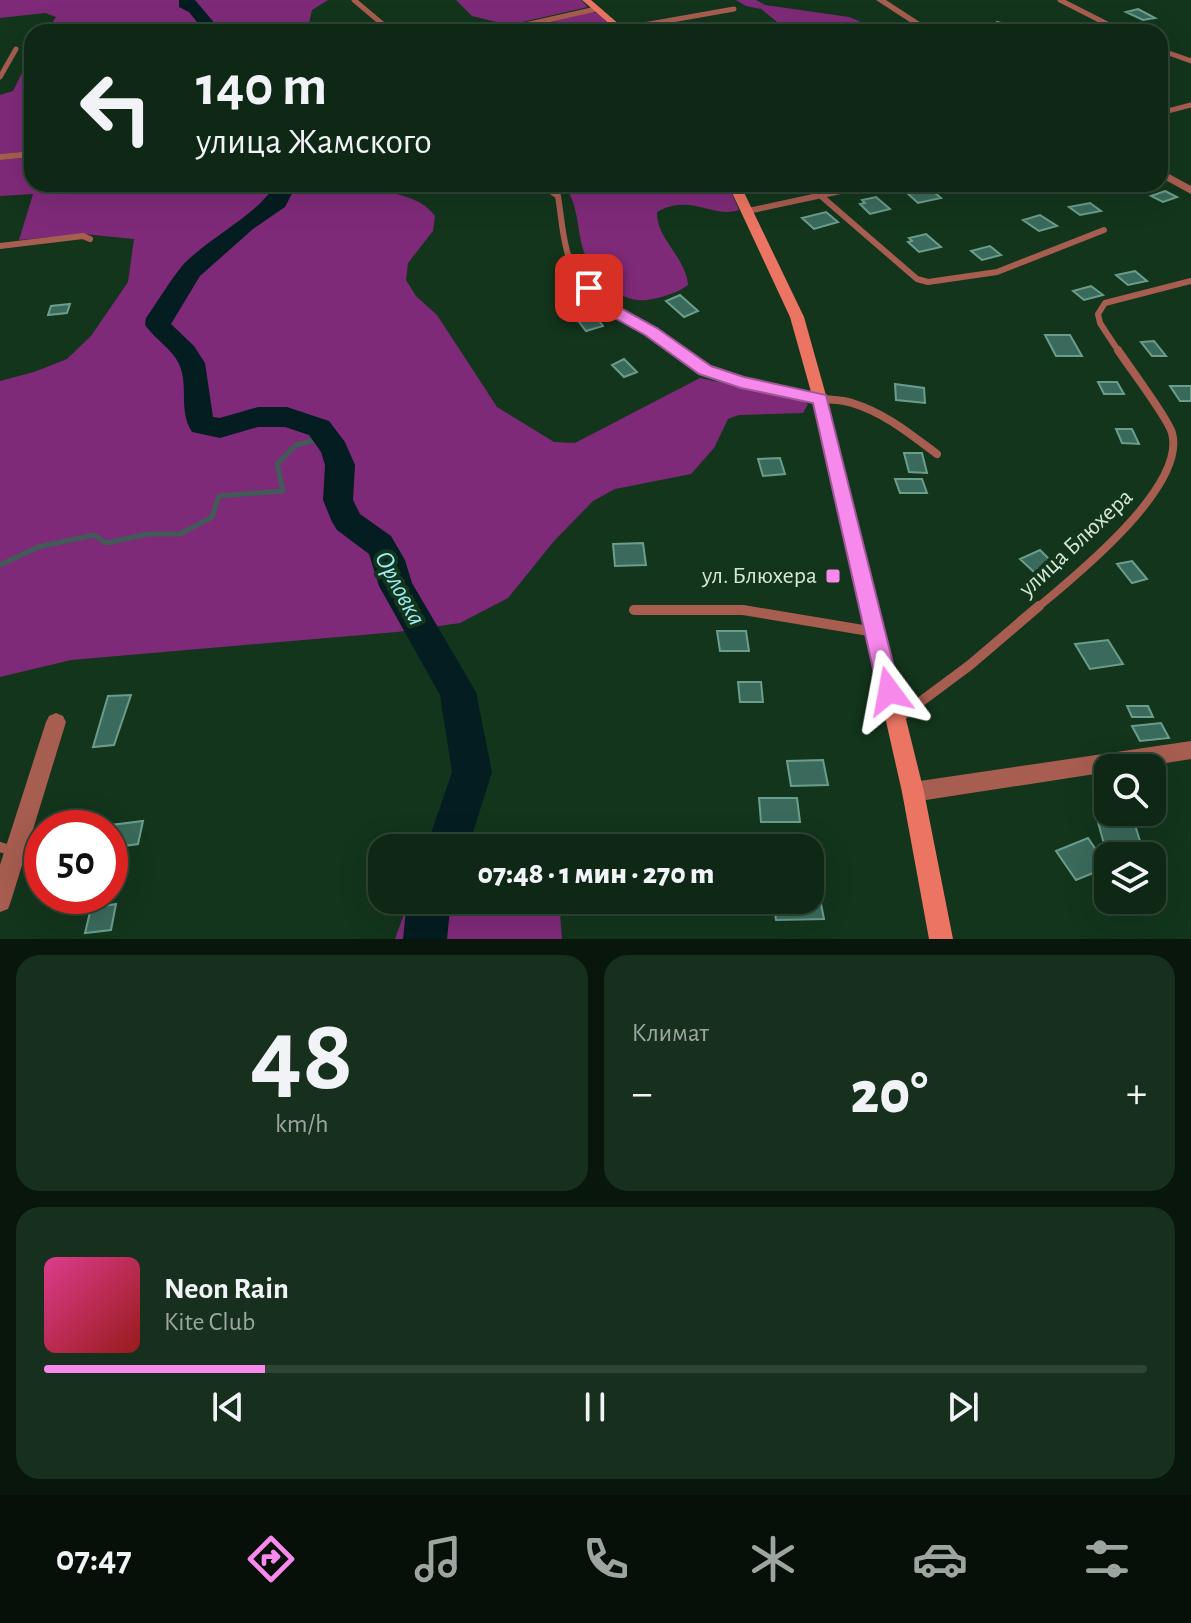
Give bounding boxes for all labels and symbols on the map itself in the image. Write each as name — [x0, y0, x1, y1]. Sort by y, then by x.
pin — [555, 254, 623, 322]
street label: улица Блюхера — [1014, 485, 1137, 602]
water label: Орловка — [370, 547, 430, 629]
place label: ул. Блюхера — [701, 564, 817, 588]
marker: ул. Блюхера — [824, 567, 842, 585]
position arrow — [847, 649, 931, 733]
speed limit sign: 50 — [24, 810, 128, 914]

